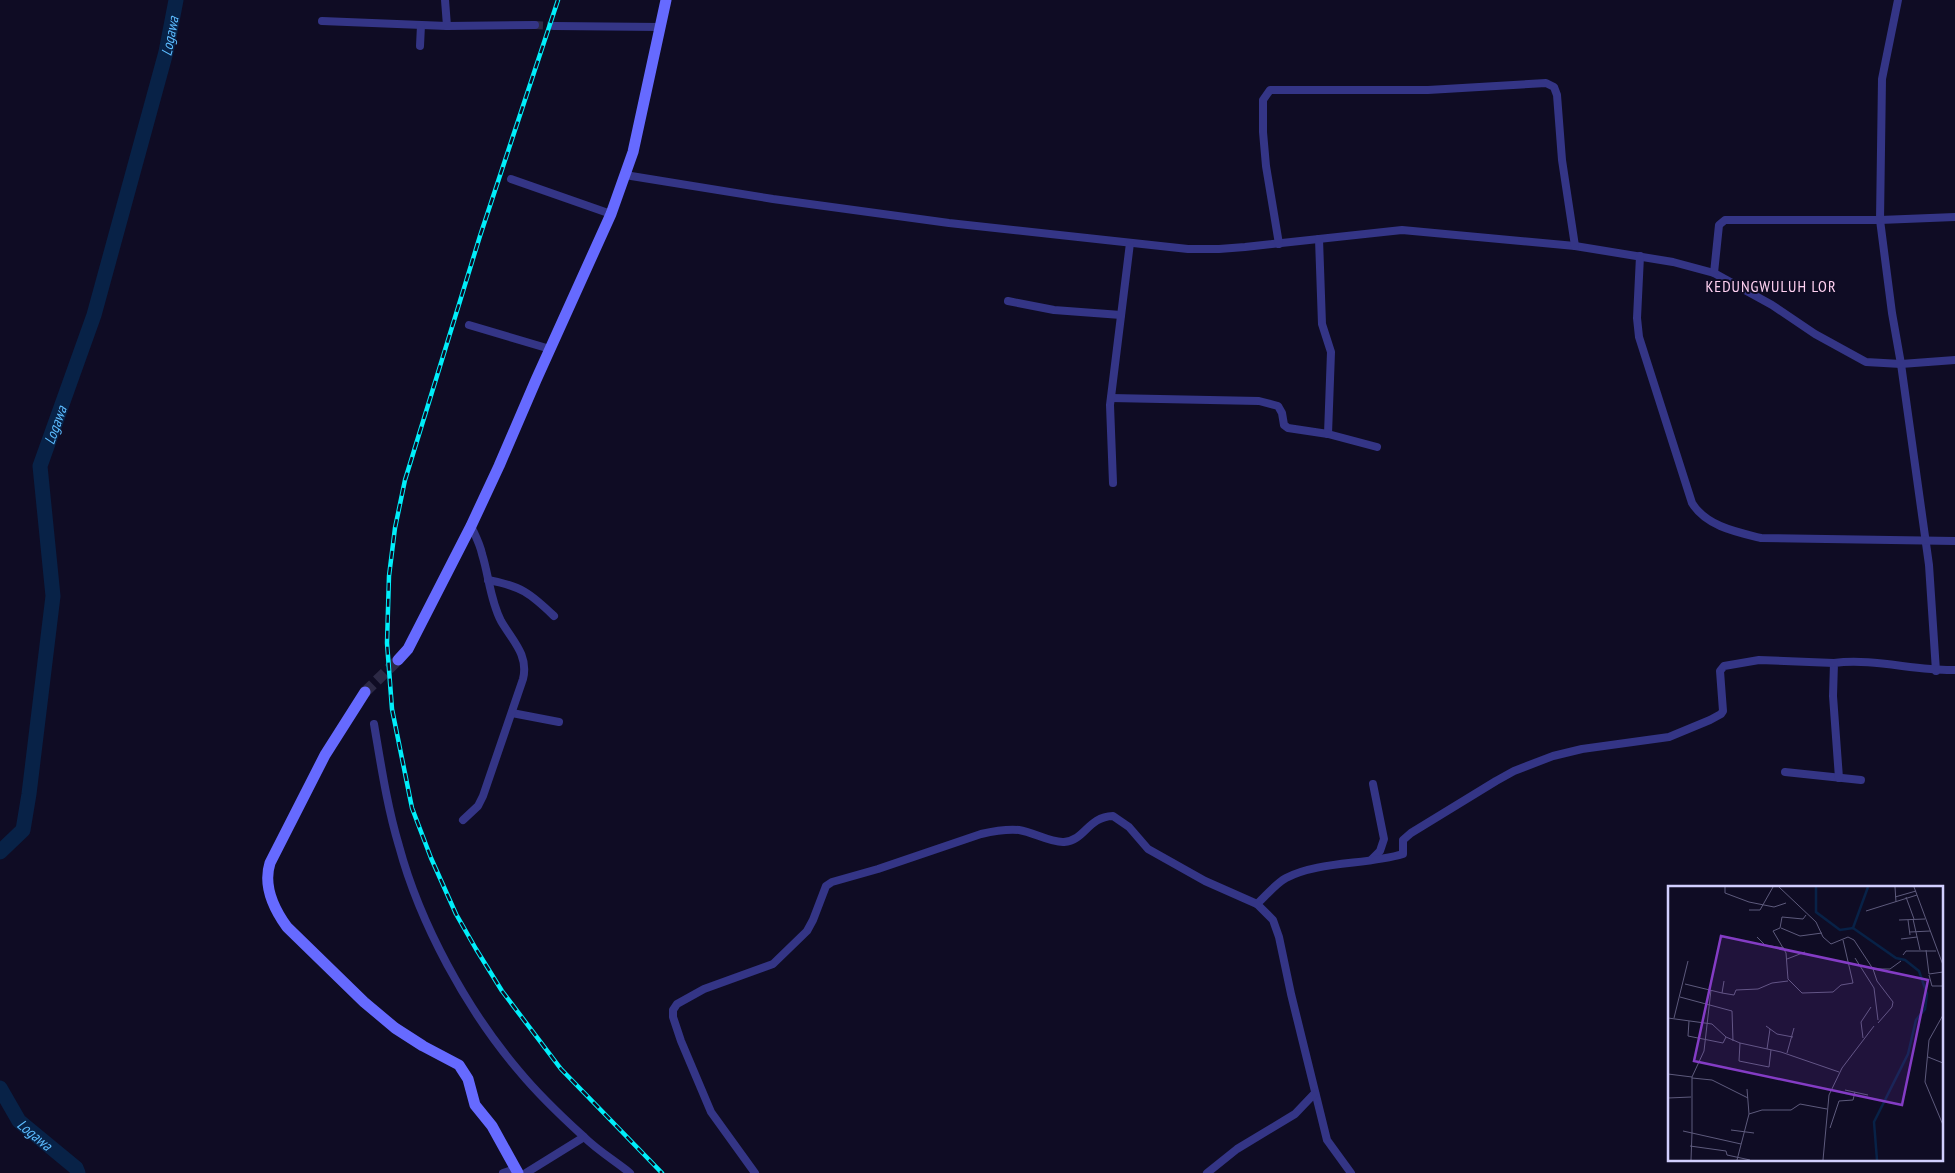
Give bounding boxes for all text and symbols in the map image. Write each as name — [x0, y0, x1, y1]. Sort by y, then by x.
water label: Logawa — [156, 14, 182, 58]
district label: KEDUNGWULUH LOR — [1705, 276, 1837, 296]
water label: Logawa — [39, 402, 71, 447]
inset map — [1668, 886, 1942, 1160]
water label: Logawa — [14, 1114, 57, 1155]

